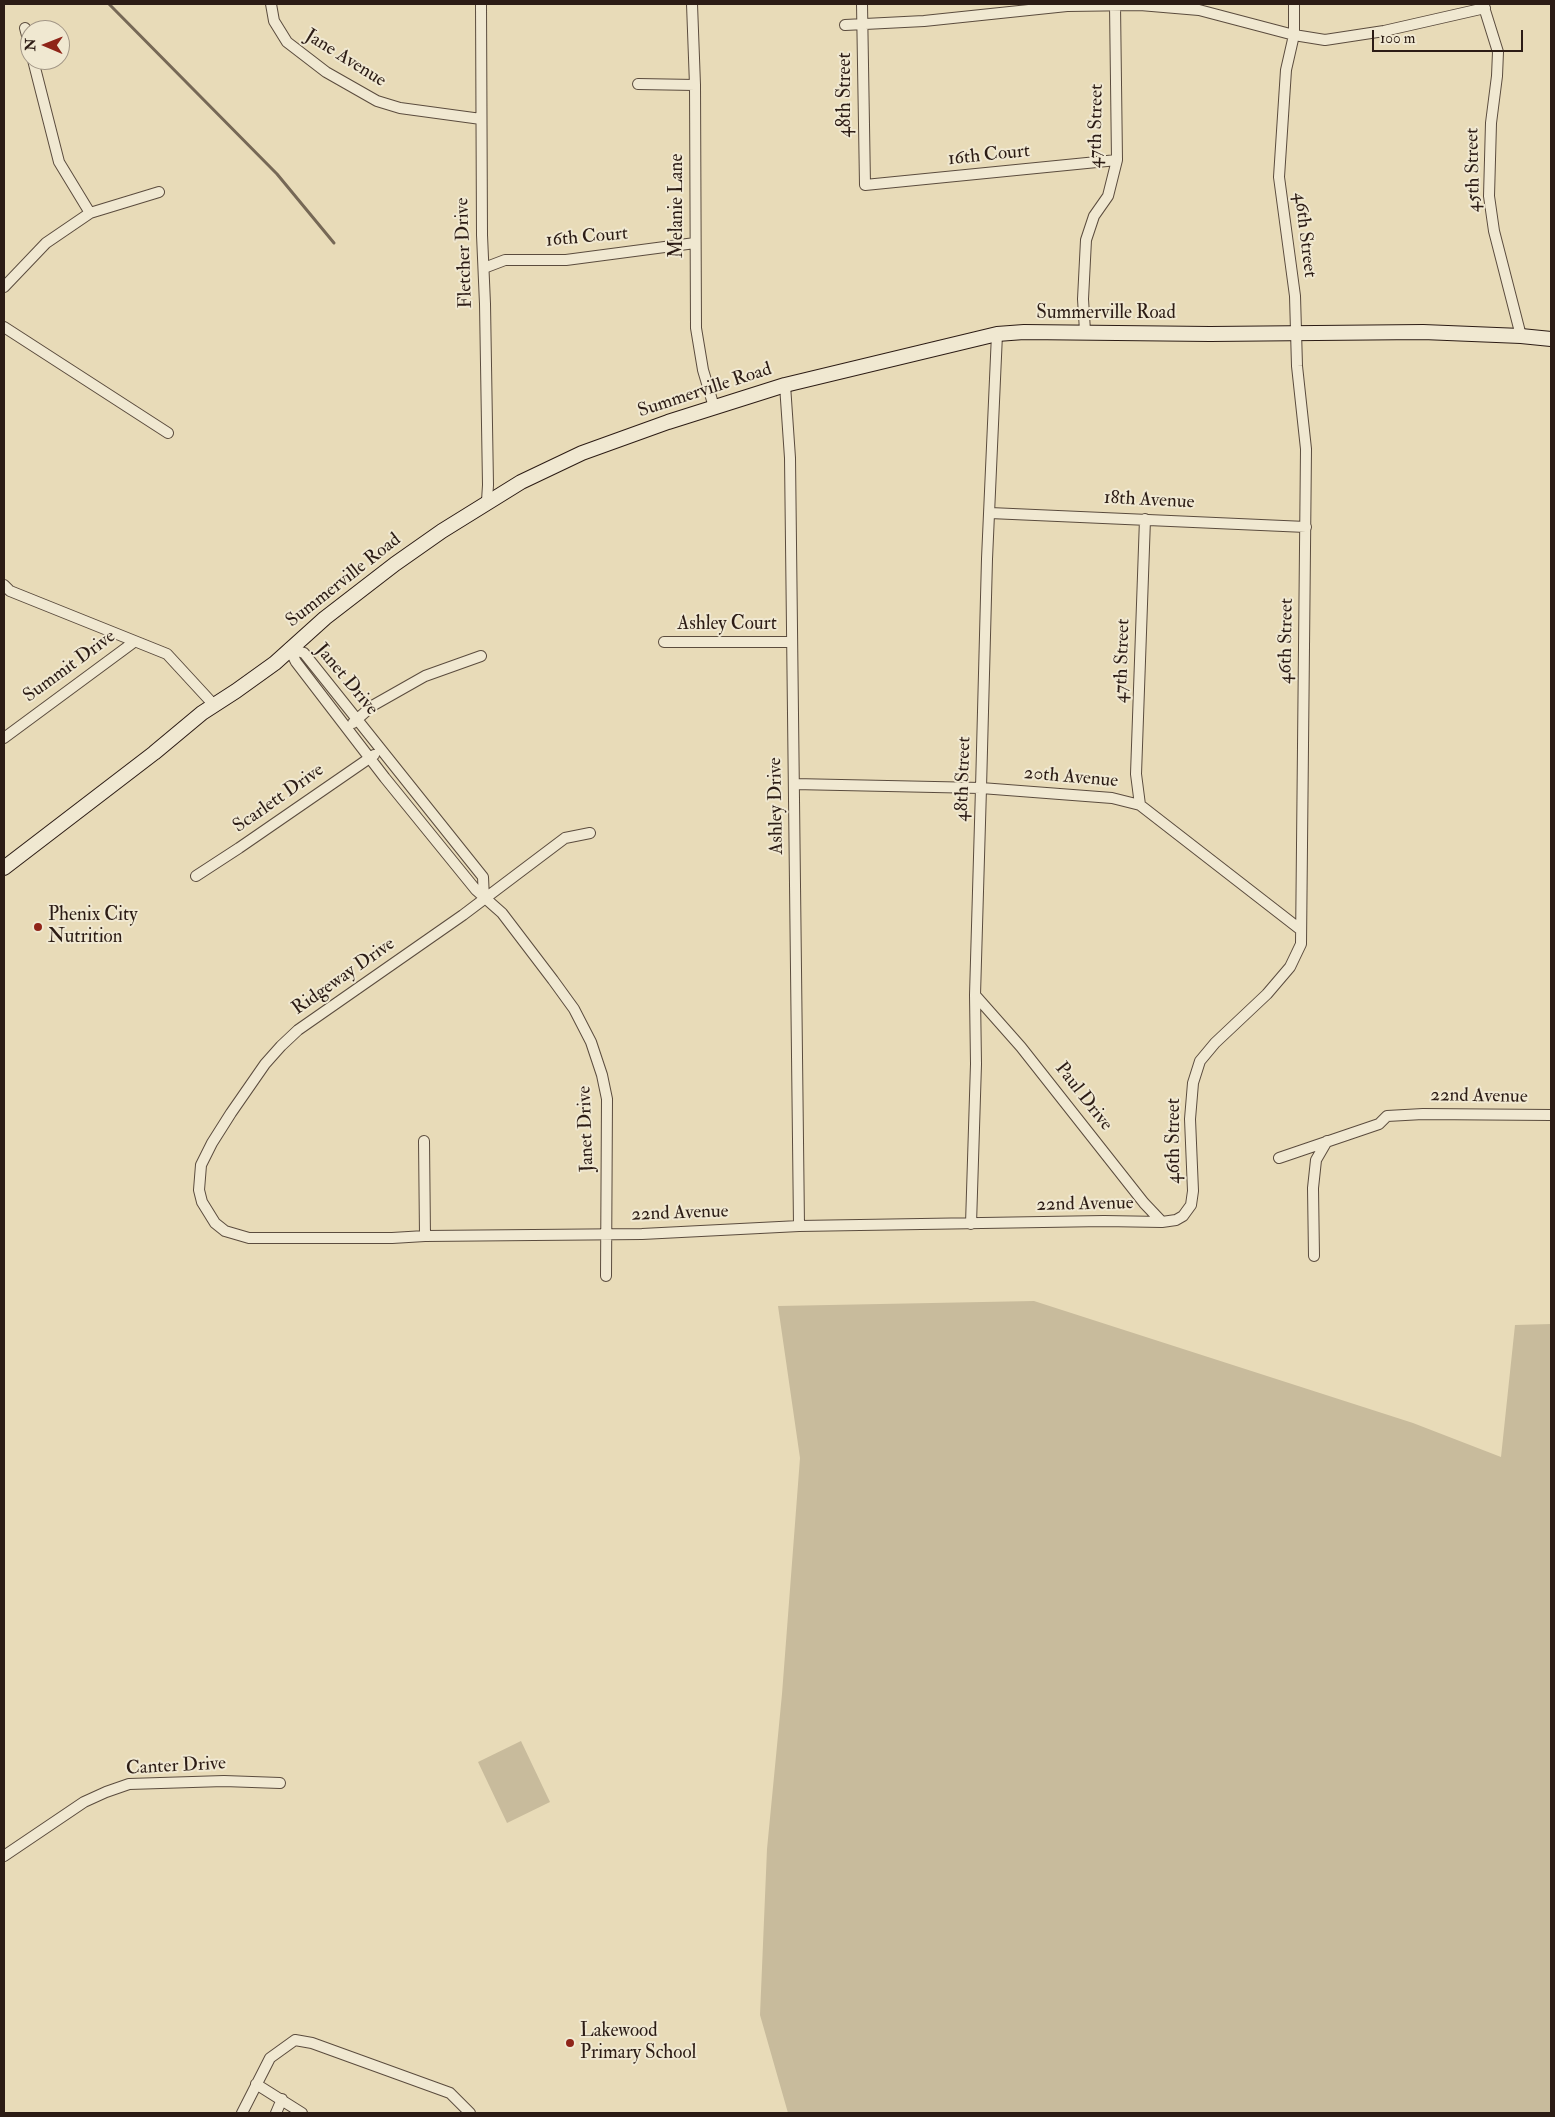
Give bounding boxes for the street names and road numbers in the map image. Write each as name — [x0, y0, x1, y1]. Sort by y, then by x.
street label: Jane Avenue — [300, 25, 390, 93]
street label: 48th Street — [835, 52, 857, 138]
street label: 47th Street — [1085, 84, 1109, 168]
street label: 45th Street — [1462, 128, 1486, 212]
street label: 16th Court — [947, 140, 1031, 172]
street label: Melanie Lane — [667, 154, 689, 258]
street label: 46th Street — [1287, 191, 1321, 279]
street label: Fletcher Drive — [452, 197, 478, 309]
street label: 16th Court — [545, 223, 629, 253]
street label: Summerville Road — [1036, 303, 1176, 325]
street label: Summerville Road — [635, 359, 775, 423]
street label: 18th Avenue — [1103, 487, 1195, 515]
street label: Summerville Road — [282, 529, 406, 633]
street label: 46th Street — [1275, 598, 1299, 684]
street label: Ashley Court — [677, 614, 777, 636]
street label: 47th Street — [1110, 618, 1136, 704]
street label: Summit Drive — [19, 626, 121, 708]
street label: Janet Drive — [309, 640, 383, 720]
street label: 48th Street — [951, 736, 977, 822]
street label: Ashley Drive — [765, 757, 789, 855]
street label: Scarlett Drive — [229, 759, 329, 839]
street label: 20th Avenue — [1023, 763, 1119, 793]
street label: Ridgeway Drive — [288, 933, 400, 1021]
street label: Paul Drive — [1049, 1058, 1117, 1136]
street label: Janet Drive — [574, 1085, 600, 1173]
street label: 22nd Avenue — [1430, 1085, 1528, 1109]
street label: 46th Street — [1164, 1098, 1186, 1184]
street label: 22nd Avenue — [1036, 1193, 1134, 1217]
street label: 22nd Avenue — [631, 1201, 729, 1227]
street label: Canter Drive — [125, 1753, 227, 1781]

